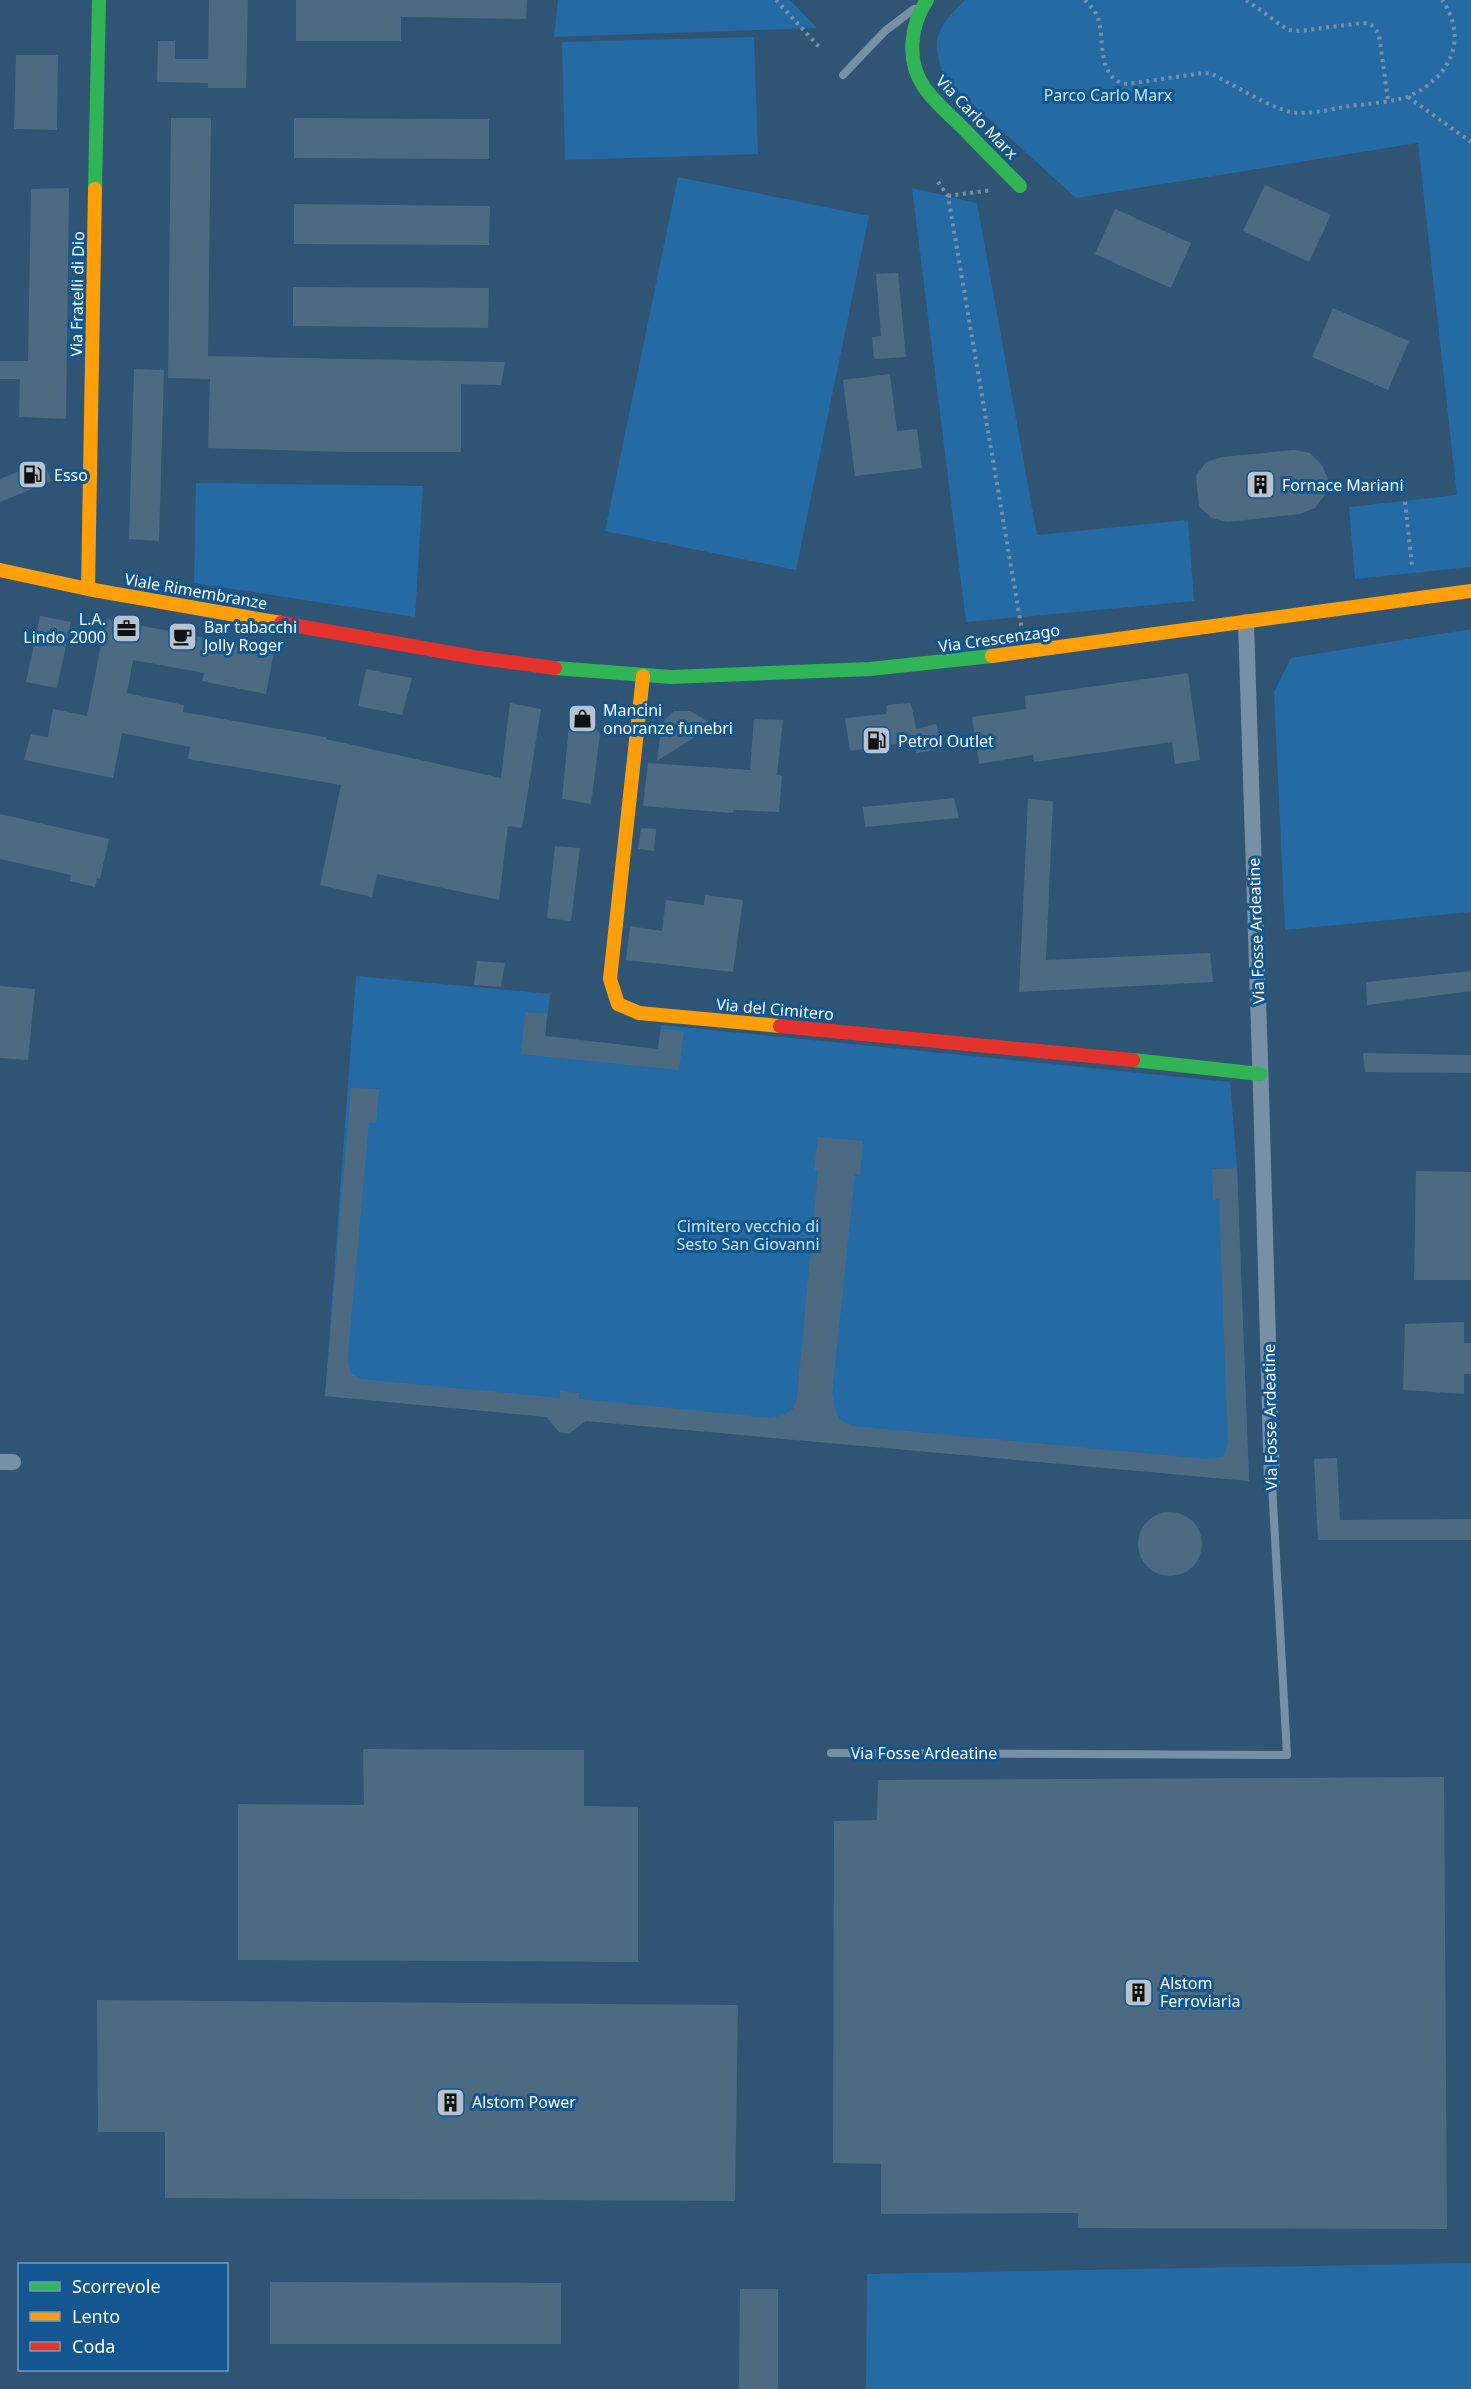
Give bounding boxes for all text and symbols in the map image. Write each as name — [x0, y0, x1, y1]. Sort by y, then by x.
street label: Via Carlo Marx — [931, 70, 1023, 164]
park label: Parco Carlo Marx — [1044, 84, 1173, 106]
street label: Via Fratelli di Dio — [65, 231, 89, 357]
fuel station icon: Esso — [17, 459, 49, 491]
place label: Esso — [54, 464, 88, 486]
building icon: Fornace Mariani — [1245, 469, 1277, 501]
place label: Fornace Mariani — [1282, 474, 1404, 496]
street label: Viale Rimembranze — [123, 568, 269, 614]
place label: L.A. Lindo 2000 — [23, 608, 106, 648]
office icon: L.A. Lindo 2000 — [111, 612, 143, 644]
place label: Bar tabacchi Jolly Roger — [202, 616, 297, 656]
street label: Via Crescenzago — [937, 619, 1061, 657]
cafe icon: Bar tabacchi Jolly Roger — [167, 620, 199, 652]
place label: Mancini onoranze funebri — [603, 699, 733, 739]
shop icon: Mancini onoranze funebri — [566, 703, 598, 735]
fuel station icon: Petrol Outlet — [861, 725, 893, 757]
place label: Petrol Outlet — [898, 730, 994, 752]
street label: Via Fosse Ardeatine — [1242, 857, 1270, 1005]
street label: Via del Cimitero — [715, 993, 835, 1025]
park label: Cimitero vecchio di Sesto San Giovanni — [676, 1215, 820, 1255]
street label: Via Fosse Ardeatine — [1258, 1344, 1282, 1490]
street label: Via Fosse Ardeatine — [851, 1742, 997, 1764]
place label: Alstom Ferroviaria — [1160, 1972, 1241, 2012]
building icon: Alstom Ferroviaria — [1123, 1976, 1155, 2008]
building icon: Alstom Power — [435, 2086, 467, 2118]
place label: Alstom Power — [472, 2091, 576, 2113]
legend — [18, 2263, 228, 2371]
text: Scorrevole — [72, 2274, 161, 2298]
text: Lento — [72, 2304, 120, 2328]
text: Coda — [72, 2334, 115, 2358]

